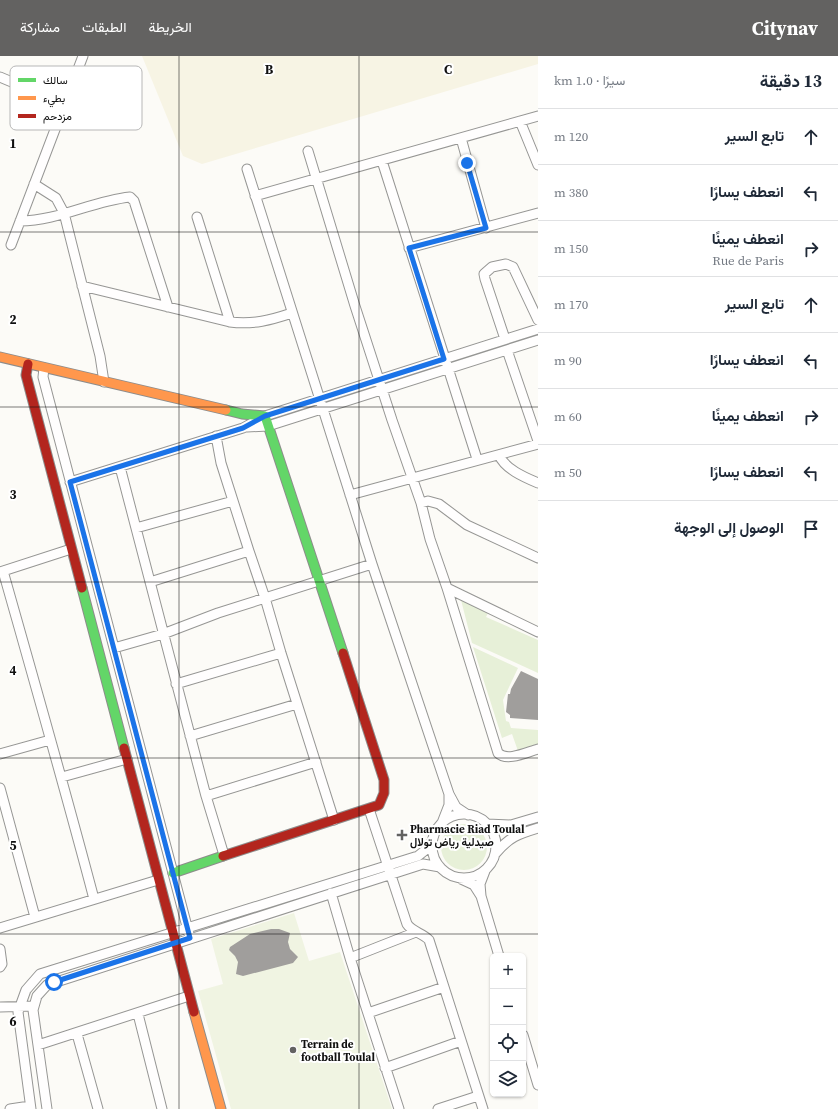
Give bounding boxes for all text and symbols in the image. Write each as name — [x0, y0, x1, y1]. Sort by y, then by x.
text: Citynav — [752, 15, 818, 41]
text: مشاركة — [20, 17, 60, 37]
text: الطبقات — [82, 17, 126, 37]
text: الخريطة — [148, 17, 192, 37]
text: B — [265, 61, 274, 78]
text: C — [444, 61, 452, 78]
legend — [10, 66, 142, 130]
text: 13 دقيقة — [760, 69, 822, 93]
text: سيرًا · 1.0 km — [554, 72, 625, 89]
text: سالك — [43, 73, 68, 88]
text: بطيء — [43, 91, 65, 108]
text: مزدحم — [43, 109, 72, 124]
text: تابع السير — [725, 125, 784, 146]
icon: ahead — [800, 126, 822, 148]
text: 120 m — [554, 128, 588, 145]
text: 1 — [9, 135, 17, 152]
route end — [458, 154, 476, 172]
text: انعطف يسارًا — [710, 181, 784, 202]
icon: left — [800, 182, 822, 204]
text: 380 m — [554, 184, 588, 201]
text: انعطف يمينًا — [712, 228, 784, 249]
icon: right — [800, 238, 822, 260]
text: 150 m — [554, 240, 588, 257]
text: Rue de Paris — [712, 252, 784, 269]
text: تابع السير — [725, 293, 784, 314]
icon: ahead — [800, 294, 822, 316]
text: 170 m — [554, 296, 588, 313]
text: 2 — [9, 311, 17, 328]
text: انعطف يسارًا — [710, 349, 784, 370]
icon: left — [800, 350, 822, 372]
text: 90 m — [554, 352, 582, 369]
text: انعطف يمينًا — [712, 405, 784, 426]
icon: right — [800, 406, 822, 428]
text: 60 m — [554, 408, 582, 425]
text: انعطف يسارًا — [710, 461, 784, 482]
icon: left — [800, 462, 822, 484]
text: 50 m — [554, 464, 582, 481]
text: 3 — [9, 486, 17, 503]
text: الوصول إلى الوجهة — [674, 517, 784, 538]
icon: arrive — [800, 518, 822, 540]
text: 4 — [9, 662, 17, 679]
place label: Pharmacie Riad Toulal صيدلية رياض تولال — [410, 822, 525, 850]
marker: Pharmacie Riad Toulal صيدلية رياض تولال — [397, 830, 407, 840]
text: 5 — [9, 837, 17, 854]
map controls — [490, 953, 526, 1097]
button: + — [490, 953, 526, 989]
route start — [45, 973, 63, 991]
button: − — [490, 989, 526, 1025]
text: 6 — [9, 1013, 17, 1030]
button: locate — [490, 1025, 526, 1061]
place label: Terrain de football Toulal — [301, 1037, 375, 1065]
marker: Terrain de football Toulal — [288, 1045, 298, 1055]
button: layers — [490, 1061, 526, 1097]

